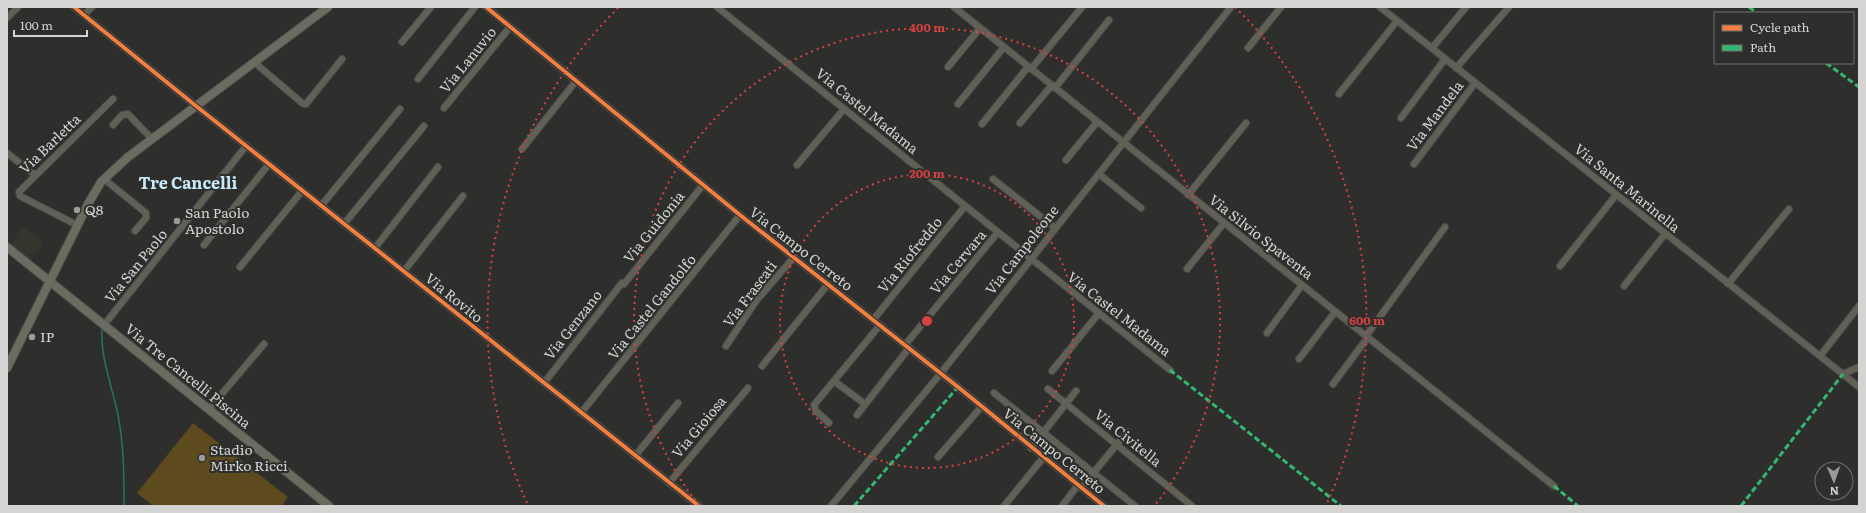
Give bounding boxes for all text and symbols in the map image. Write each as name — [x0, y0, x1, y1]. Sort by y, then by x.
scale bar — [14, 12, 87, 38]
legend — [1714, 12, 1854, 64]
text: 100 m — [20, 16, 53, 34]
text: 400 m — [909, 18, 945, 36]
text: Cycle path — [1750, 18, 1810, 36]
street label: Via Lanuvio — [434, 22, 500, 97]
text: Path — [1750, 38, 1776, 56]
street label: Via Castel Madama — [812, 63, 924, 158]
street label: Via Mandela — [1401, 76, 1468, 155]
street label: Via Barletta — [14, 109, 85, 178]
street label: Via Santa Marinella — [1570, 138, 1685, 237]
text: 200 m — [909, 164, 945, 182]
district label: Tre Cancelli — [139, 170, 238, 194]
street label: Via Guidonia — [618, 186, 689, 267]
street label: Via Silvio Spaventa — [1205, 189, 1318, 284]
place label: Q8 — [85, 199, 104, 219]
street label: Via Campoleone — [980, 200, 1063, 298]
place label: San Paolo Apostolo — [185, 202, 249, 238]
street label: Via Campo Cerreto — [746, 202, 857, 295]
marker: Q8 — [72, 205, 82, 215]
street label: Via Riofreddo — [872, 212, 946, 297]
marker: San Paolo Apostolo — [172, 216, 182, 226]
street label: Via San Paolo — [99, 224, 171, 306]
street label: Via Cervara — [924, 225, 990, 298]
street label: Via Castel Gandolfo — [602, 249, 700, 363]
street label: Via Frascati — [718, 256, 781, 331]
street label: Via Castel Madama — [1063, 266, 1176, 360]
street label: Via Rovito — [421, 268, 488, 327]
street label: Via Genzano — [539, 285, 606, 364]
text: 600 m — [1349, 311, 1385, 329]
centre of rings — [920, 314, 934, 328]
street label: Via Tre Cancelli Piscina — [121, 318, 256, 433]
place label: IP — [40, 326, 55, 346]
marker: IP — [27, 332, 37, 342]
street label: Via Gioiosa — [666, 391, 730, 462]
street label: Via Campo Cerreto — [999, 403, 1110, 498]
street label: Via Civitella — [1091, 404, 1167, 471]
place label: Stadio Mirko Ricci — [210, 439, 288, 475]
marker: Stadio Mirko Ricci — [197, 453, 207, 463]
north arrow — [1814, 461, 1854, 501]
text: N — [1829, 484, 1839, 500]

